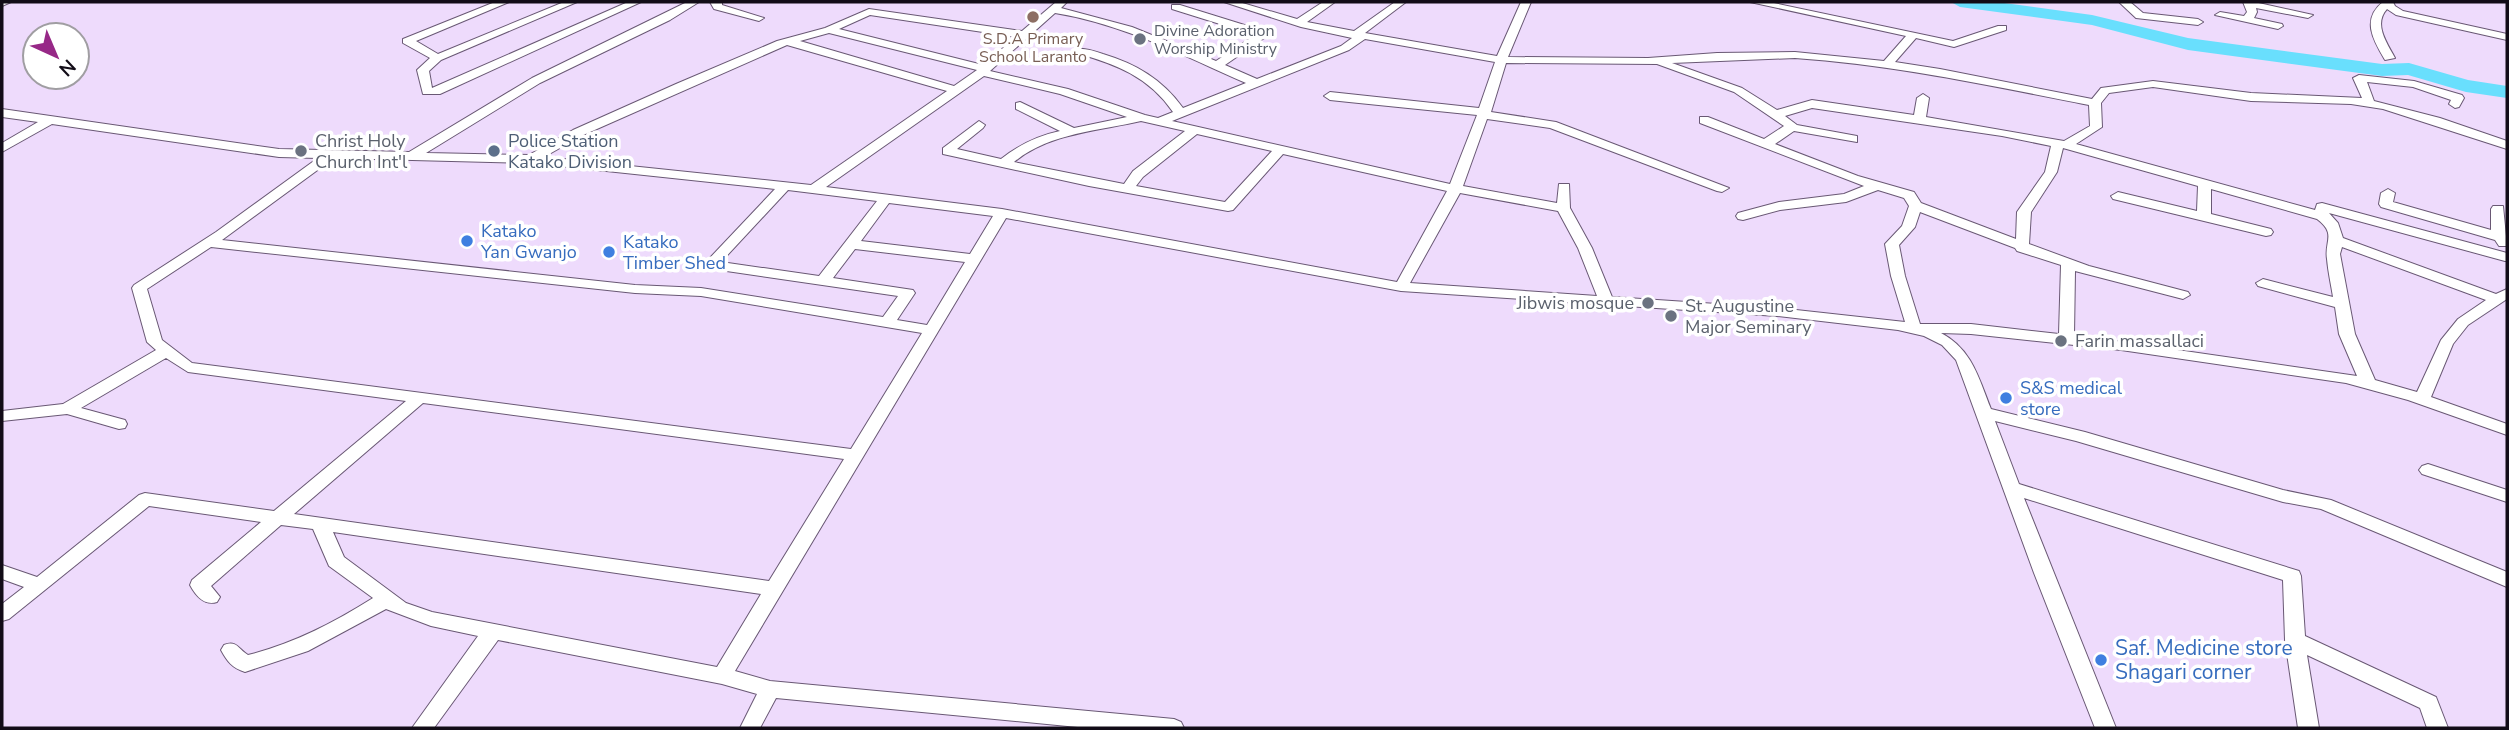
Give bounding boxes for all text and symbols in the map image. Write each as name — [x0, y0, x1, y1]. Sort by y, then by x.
marker: S.D.A Primary School Laranto — [1025, 9, 1041, 25]
place label: Divine Adoration Worship Ministry — [1154, 20, 1278, 60]
north arrow — [21, 21, 91, 91]
place label: S.D.A Primary School Laranto — [979, 28, 1087, 68]
marker: Divine Adoration Worship Ministry — [1132, 31, 1148, 47]
text: N — [53, 53, 81, 82]
place label: Christ Holy Church Int'l — [315, 129, 408, 174]
place label: Police Station Katako Division — [508, 129, 632, 174]
marker: Christ Holy Church Int'l — [293, 143, 309, 159]
marker: Police Station Katako Division — [486, 143, 502, 159]
place label: Katako Yan Gwanjo — [480, 219, 577, 264]
place label: Katako Timber Shed — [623, 230, 726, 275]
marker: Katako Yan Gwanjo — [459, 233, 475, 249]
marker: Katako Timber Shed — [601, 244, 617, 260]
place label: Jibwis mosque — [1516, 291, 1634, 315]
place label: St. Augustine Major Seminary — [1685, 294, 1812, 339]
marker: Jibwis mosque — [1640, 295, 1656, 311]
marker: St. Augustine Major Seminary — [1663, 308, 1679, 324]
place label: Farin massallaci — [2075, 329, 2204, 353]
marker: Farin massallaci — [2053, 333, 2069, 349]
place label: S&S medical store — [2020, 376, 2123, 421]
marker: S&S medical store — [1998, 390, 2014, 406]
place label: Saf. Medicine store Shagari corner — [2115, 634, 2293, 686]
marker: Saf. Medicine store Shagari corner — [2093, 652, 2109, 668]

